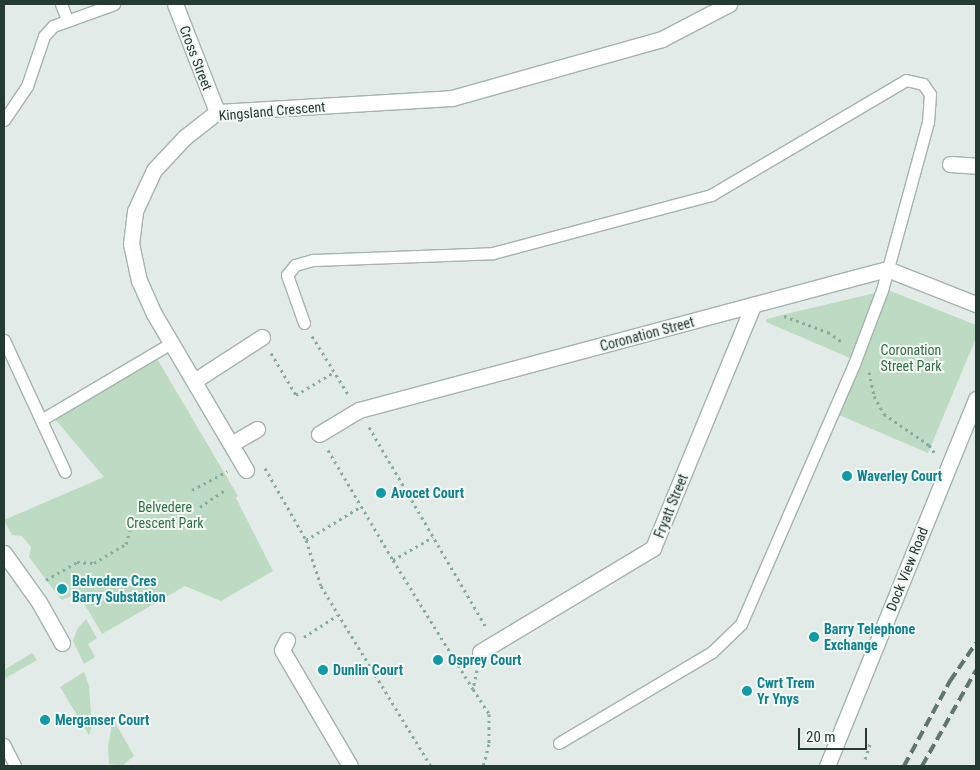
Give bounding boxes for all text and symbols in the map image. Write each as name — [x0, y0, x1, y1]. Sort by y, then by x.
street label: Cross Street — [176, 23, 216, 93]
street label: Kingsland Crescent — [218, 98, 326, 124]
street label: Coronation Street — [598, 313, 696, 355]
park label: Coronation Street Park — [881, 342, 941, 374]
place label: Waverley Court — [857, 468, 942, 484]
marker: Waverley Court — [841, 470, 853, 482]
street label: Fryatt Street — [651, 471, 691, 541]
place label: Avocet Court — [391, 485, 464, 501]
marker: Avocet Court — [375, 487, 387, 499]
park label: Belvedere Crescent Park — [126, 499, 204, 532]
street label: Dock View Road — [883, 525, 931, 613]
place label: Belvedere Cres Barry Substation — [72, 573, 166, 606]
marker: Belvedere Cres Barry Substation — [56, 583, 68, 595]
place label: Barry Telephone Exchange — [824, 621, 916, 654]
marker: Barry Telephone Exchange — [808, 631, 820, 643]
place label: Osprey Court — [448, 652, 521, 668]
marker: Osprey Court — [432, 654, 444, 666]
place label: Dunlin Court — [333, 662, 403, 678]
marker: Dunlin Court — [317, 664, 329, 676]
place label: Cwrt Trem Yr Ynys — [757, 675, 815, 708]
marker: Cwrt Trem Yr Ynys — [741, 685, 753, 697]
place label: Merganser Court — [55, 712, 149, 728]
marker: Merganser Court — [39, 714, 51, 726]
scale bar — [800, 718, 869, 750]
text: 20 m — [806, 728, 836, 746]

